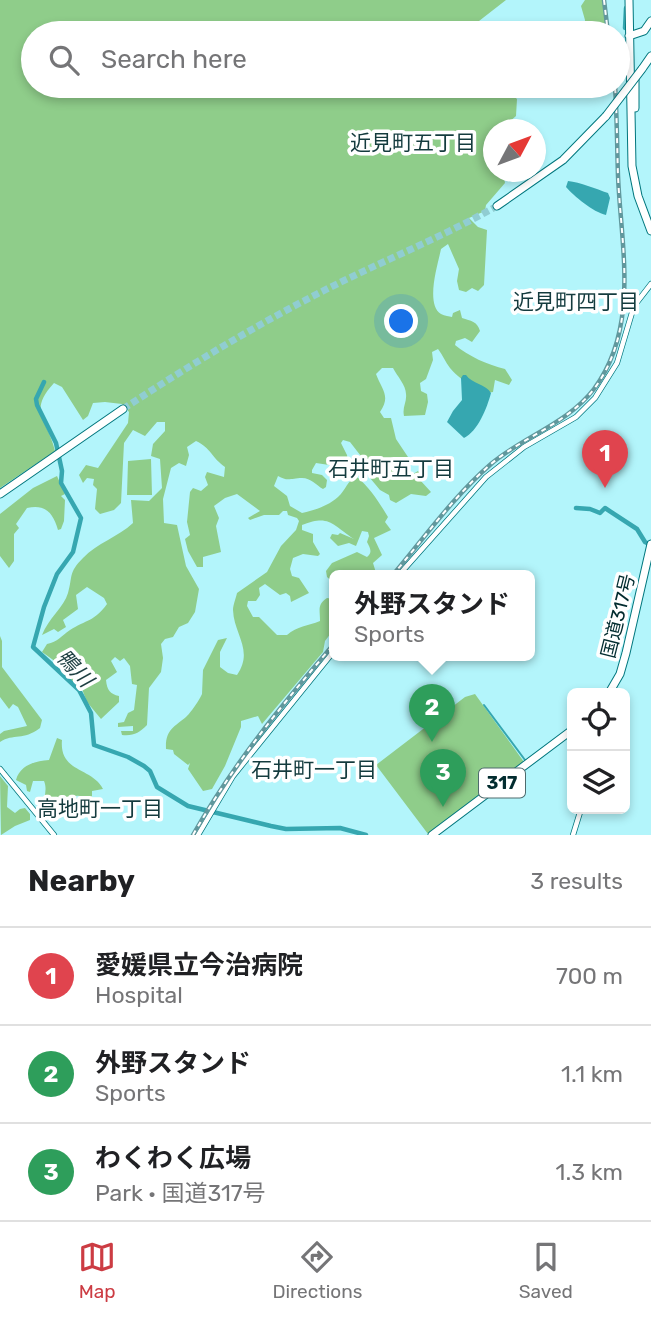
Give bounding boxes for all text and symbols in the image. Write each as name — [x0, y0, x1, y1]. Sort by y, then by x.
search box — [21, 21, 630, 98]
icon: search — [45, 41, 83, 79]
text: Search here — [101, 44, 247, 75]
north arrow — [483, 119, 546, 182]
district label: 近見町五丁目 — [350, 130, 476, 155]
district label: 近見町四丁目 — [513, 289, 639, 314]
your location — [384, 304, 418, 338]
pin: 1 — [582, 430, 628, 488]
district label: 石井町五丁目 — [328, 456, 454, 481]
popup — [329, 570, 535, 661]
street label: 国道317号 — [596, 572, 640, 660]
text: 外野スタンド — [354, 589, 510, 620]
text: Sports — [354, 620, 425, 648]
water label: 鴨川 — [52, 644, 100, 693]
pin: 2 — [409, 684, 455, 742]
map controls — [567, 688, 630, 814]
button: locate — [567, 688, 630, 751]
pin: 3 — [420, 749, 466, 807]
button: layers — [567, 751, 630, 814]
district label: 石井町一丁目 — [251, 757, 377, 782]
road number: 317 — [479, 768, 525, 798]
district label: 高地町一丁目 — [37, 796, 163, 821]
text: Nearby — [28, 863, 135, 899]
text: 3 results — [530, 867, 623, 895]
text: 愛媛県立今治病院 — [95, 950, 303, 981]
text: 1 — [45, 962, 57, 990]
text: 700 m — [556, 962, 623, 990]
text: Hospital — [95, 981, 183, 1009]
text: 外野スタンド — [95, 1048, 251, 1079]
text: 2 — [44, 1060, 58, 1088]
text: 1.1 km — [561, 1060, 623, 1088]
text: Sports — [95, 1079, 166, 1107]
text: わくわく広場 — [95, 1143, 251, 1174]
text: 3 — [43, 1158, 59, 1186]
text: 1.3 km — [556, 1158, 623, 1186]
text: Park · 国道317号 — [95, 1179, 266, 1207]
tab: Map — [78, 1238, 116, 1303]
tab: Directions — [272, 1238, 362, 1303]
tab: Saved — [519, 1238, 573, 1303]

